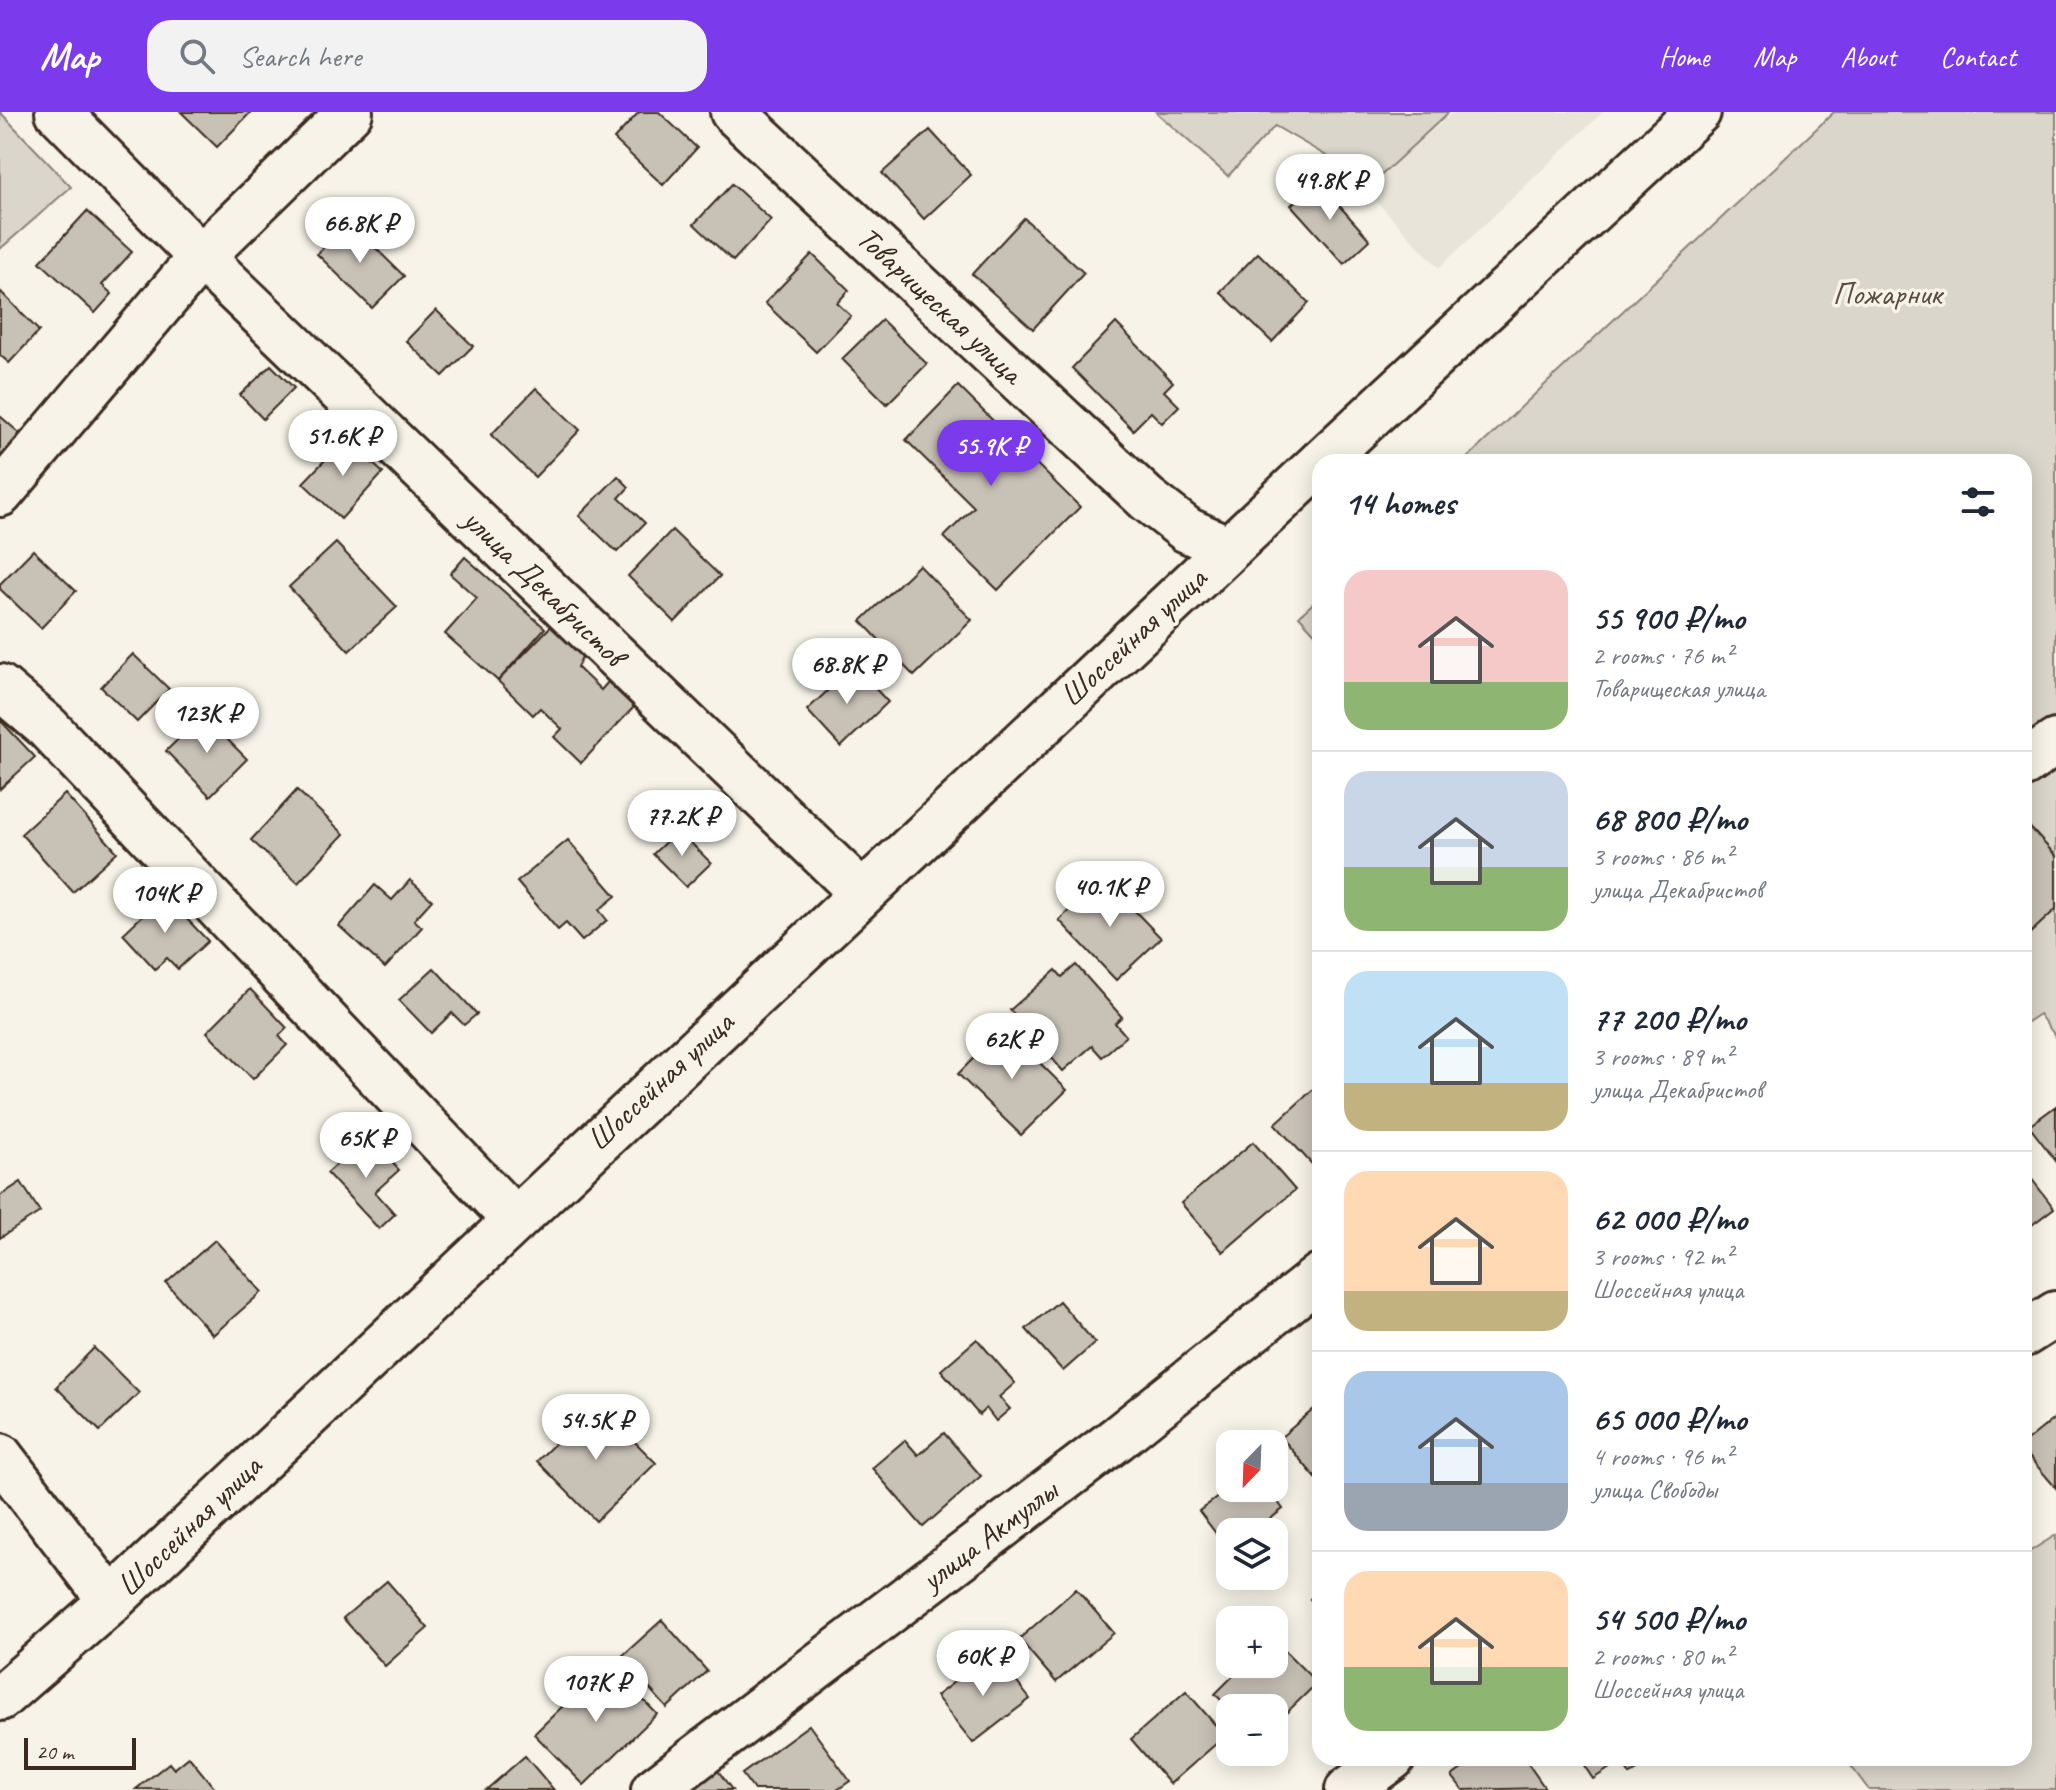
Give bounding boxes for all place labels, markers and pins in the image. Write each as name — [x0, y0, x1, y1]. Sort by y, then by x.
pin: 49.8K ₽ — [1256, 154, 1404, 222]
pin: 66.8K ₽ — [286, 197, 434, 265]
pin: 51.6K ₽ — [269, 410, 417, 478]
pin: 55.9K ₽ — [917, 420, 1065, 488]
pin: 68.8K ₽ — [773, 638, 921, 706]
pin: 123K ₽ — [142, 687, 272, 755]
pin: 77.2K ₽ — [608, 790, 756, 858]
pin: 40.1K ₽ — [1036, 861, 1184, 929]
pin: 104K ₽ — [100, 867, 230, 935]
pin: 62K ₽ — [956, 1013, 1068, 1081]
pin: 65K ₽ — [310, 1112, 422, 1180]
pin: 54.5K ₽ — [522, 1394, 670, 1462]
pin: 60K ₽ — [927, 1630, 1039, 1698]
pin: 107K ₽ — [531, 1656, 661, 1724]

